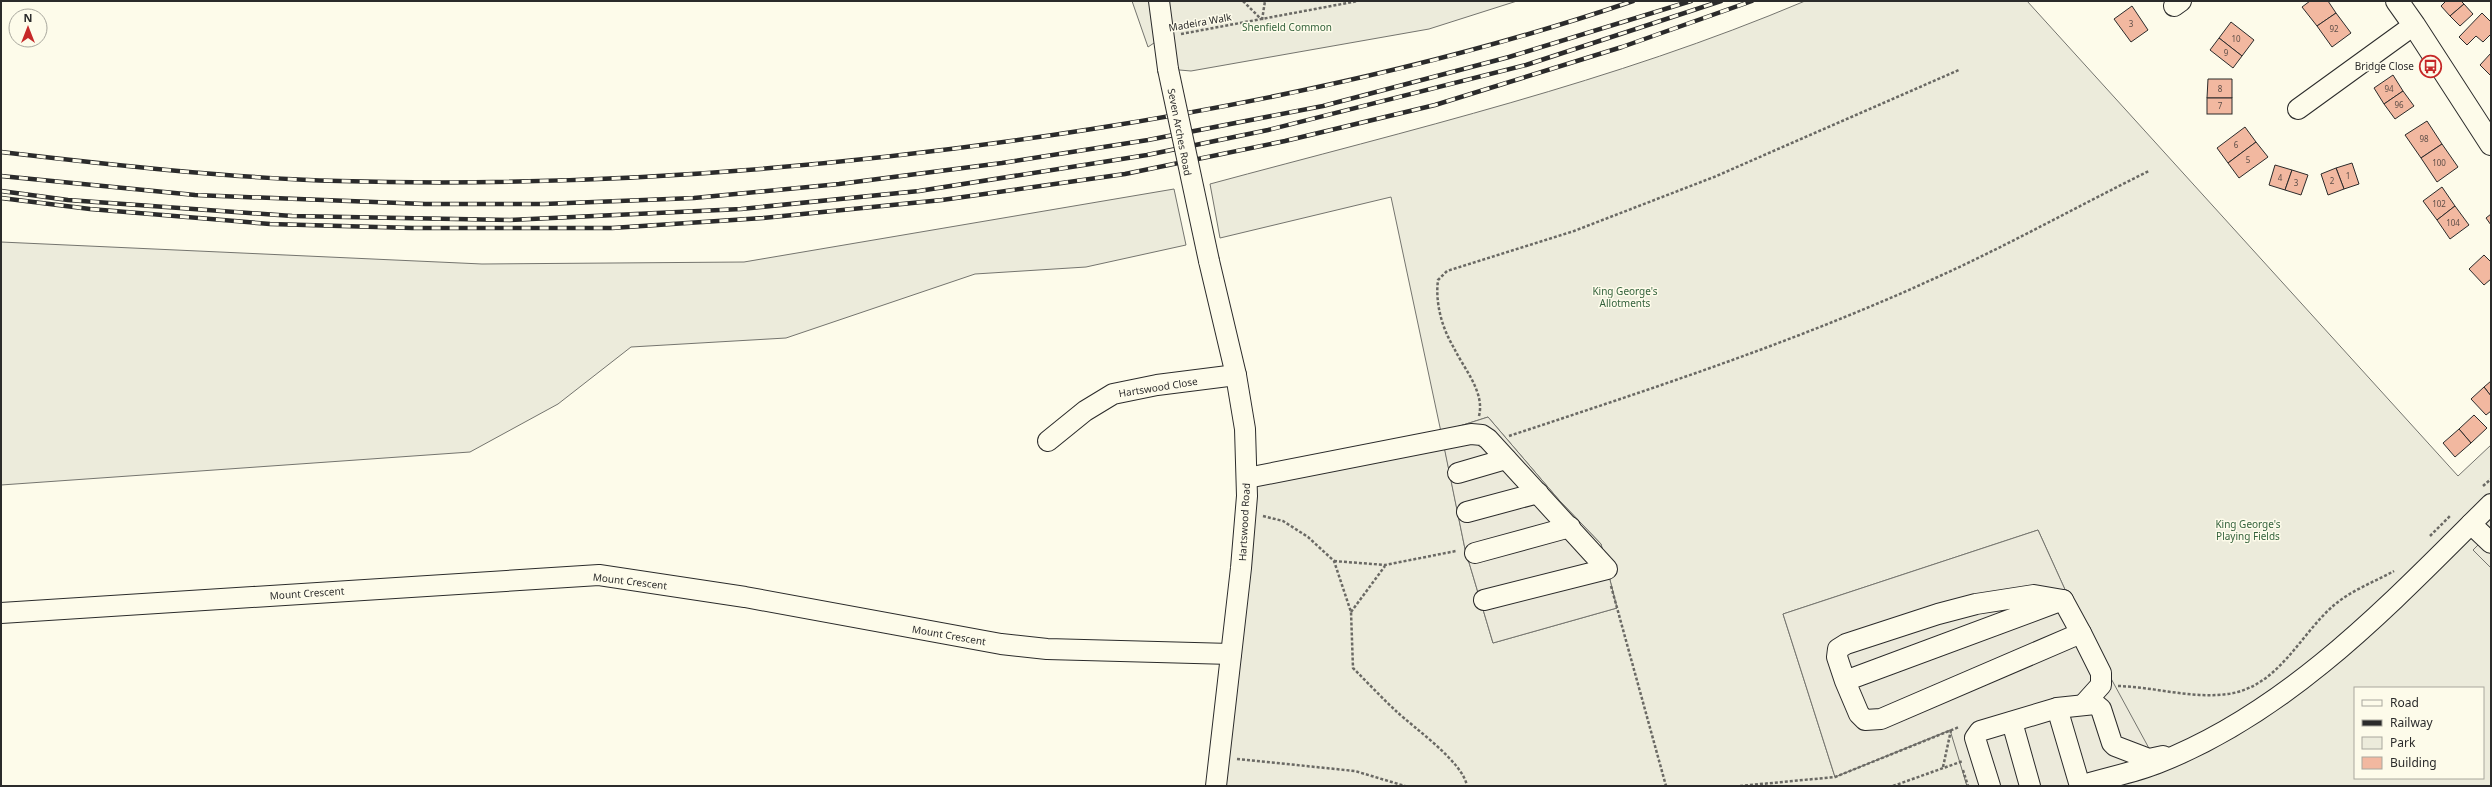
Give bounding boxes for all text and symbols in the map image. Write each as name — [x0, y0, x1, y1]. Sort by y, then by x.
north arrow — [8, 8, 48, 48]
street label: Madeira Walk — [1167, 9, 1233, 34]
text: N — [24, 10, 32, 25]
house number: 3 — [2129, 18, 2134, 29]
park label: Shenfield Common — [1242, 20, 1332, 34]
house number: 92 — [2329, 23, 2339, 34]
house number: 10 — [2231, 33, 2241, 44]
house number: 9 — [2224, 47, 2229, 58]
bus stop icon: Bridge Close — [2417, 53, 2443, 79]
place label: Bridge Close — [2355, 59, 2414, 73]
house number: 8 — [2218, 83, 2223, 94]
house number: 94 — [2384, 83, 2394, 94]
street label: Seven Arches Road — [1165, 87, 1195, 177]
house number: 96 — [2394, 99, 2404, 110]
house number: 7 — [2218, 100, 2223, 111]
house number: 98 — [2419, 133, 2429, 144]
house number: 6 — [2234, 139, 2239, 150]
house number: 5 — [2246, 154, 2251, 165]
house number: 100 — [2432, 157, 2446, 168]
house number: 1 — [2346, 170, 2350, 181]
house number: 4 — [2278, 172, 2283, 183]
house number: 2 — [2330, 175, 2335, 186]
house number: 3 — [2294, 177, 2299, 188]
house number: 102 — [2432, 198, 2446, 209]
house number: 104 — [2446, 217, 2460, 228]
park label: King George's Allotments — [1592, 284, 1658, 310]
street label: Hartswood Close — [1118, 374, 1199, 400]
street label: Hartswood Road — [1235, 483, 1253, 561]
park label: King George's Playing Fields — [2215, 517, 2281, 543]
street label: Mount Crescent — [592, 570, 668, 593]
street label: Mount Crescent — [269, 583, 345, 603]
street label: Mount Crescent — [911, 622, 987, 648]
legend — [2354, 687, 2484, 779]
text: Road — [2390, 694, 2419, 711]
text: Railway — [2390, 714, 2434, 731]
text: Park — [2390, 734, 2416, 751]
text: Building — [2390, 754, 2437, 771]

